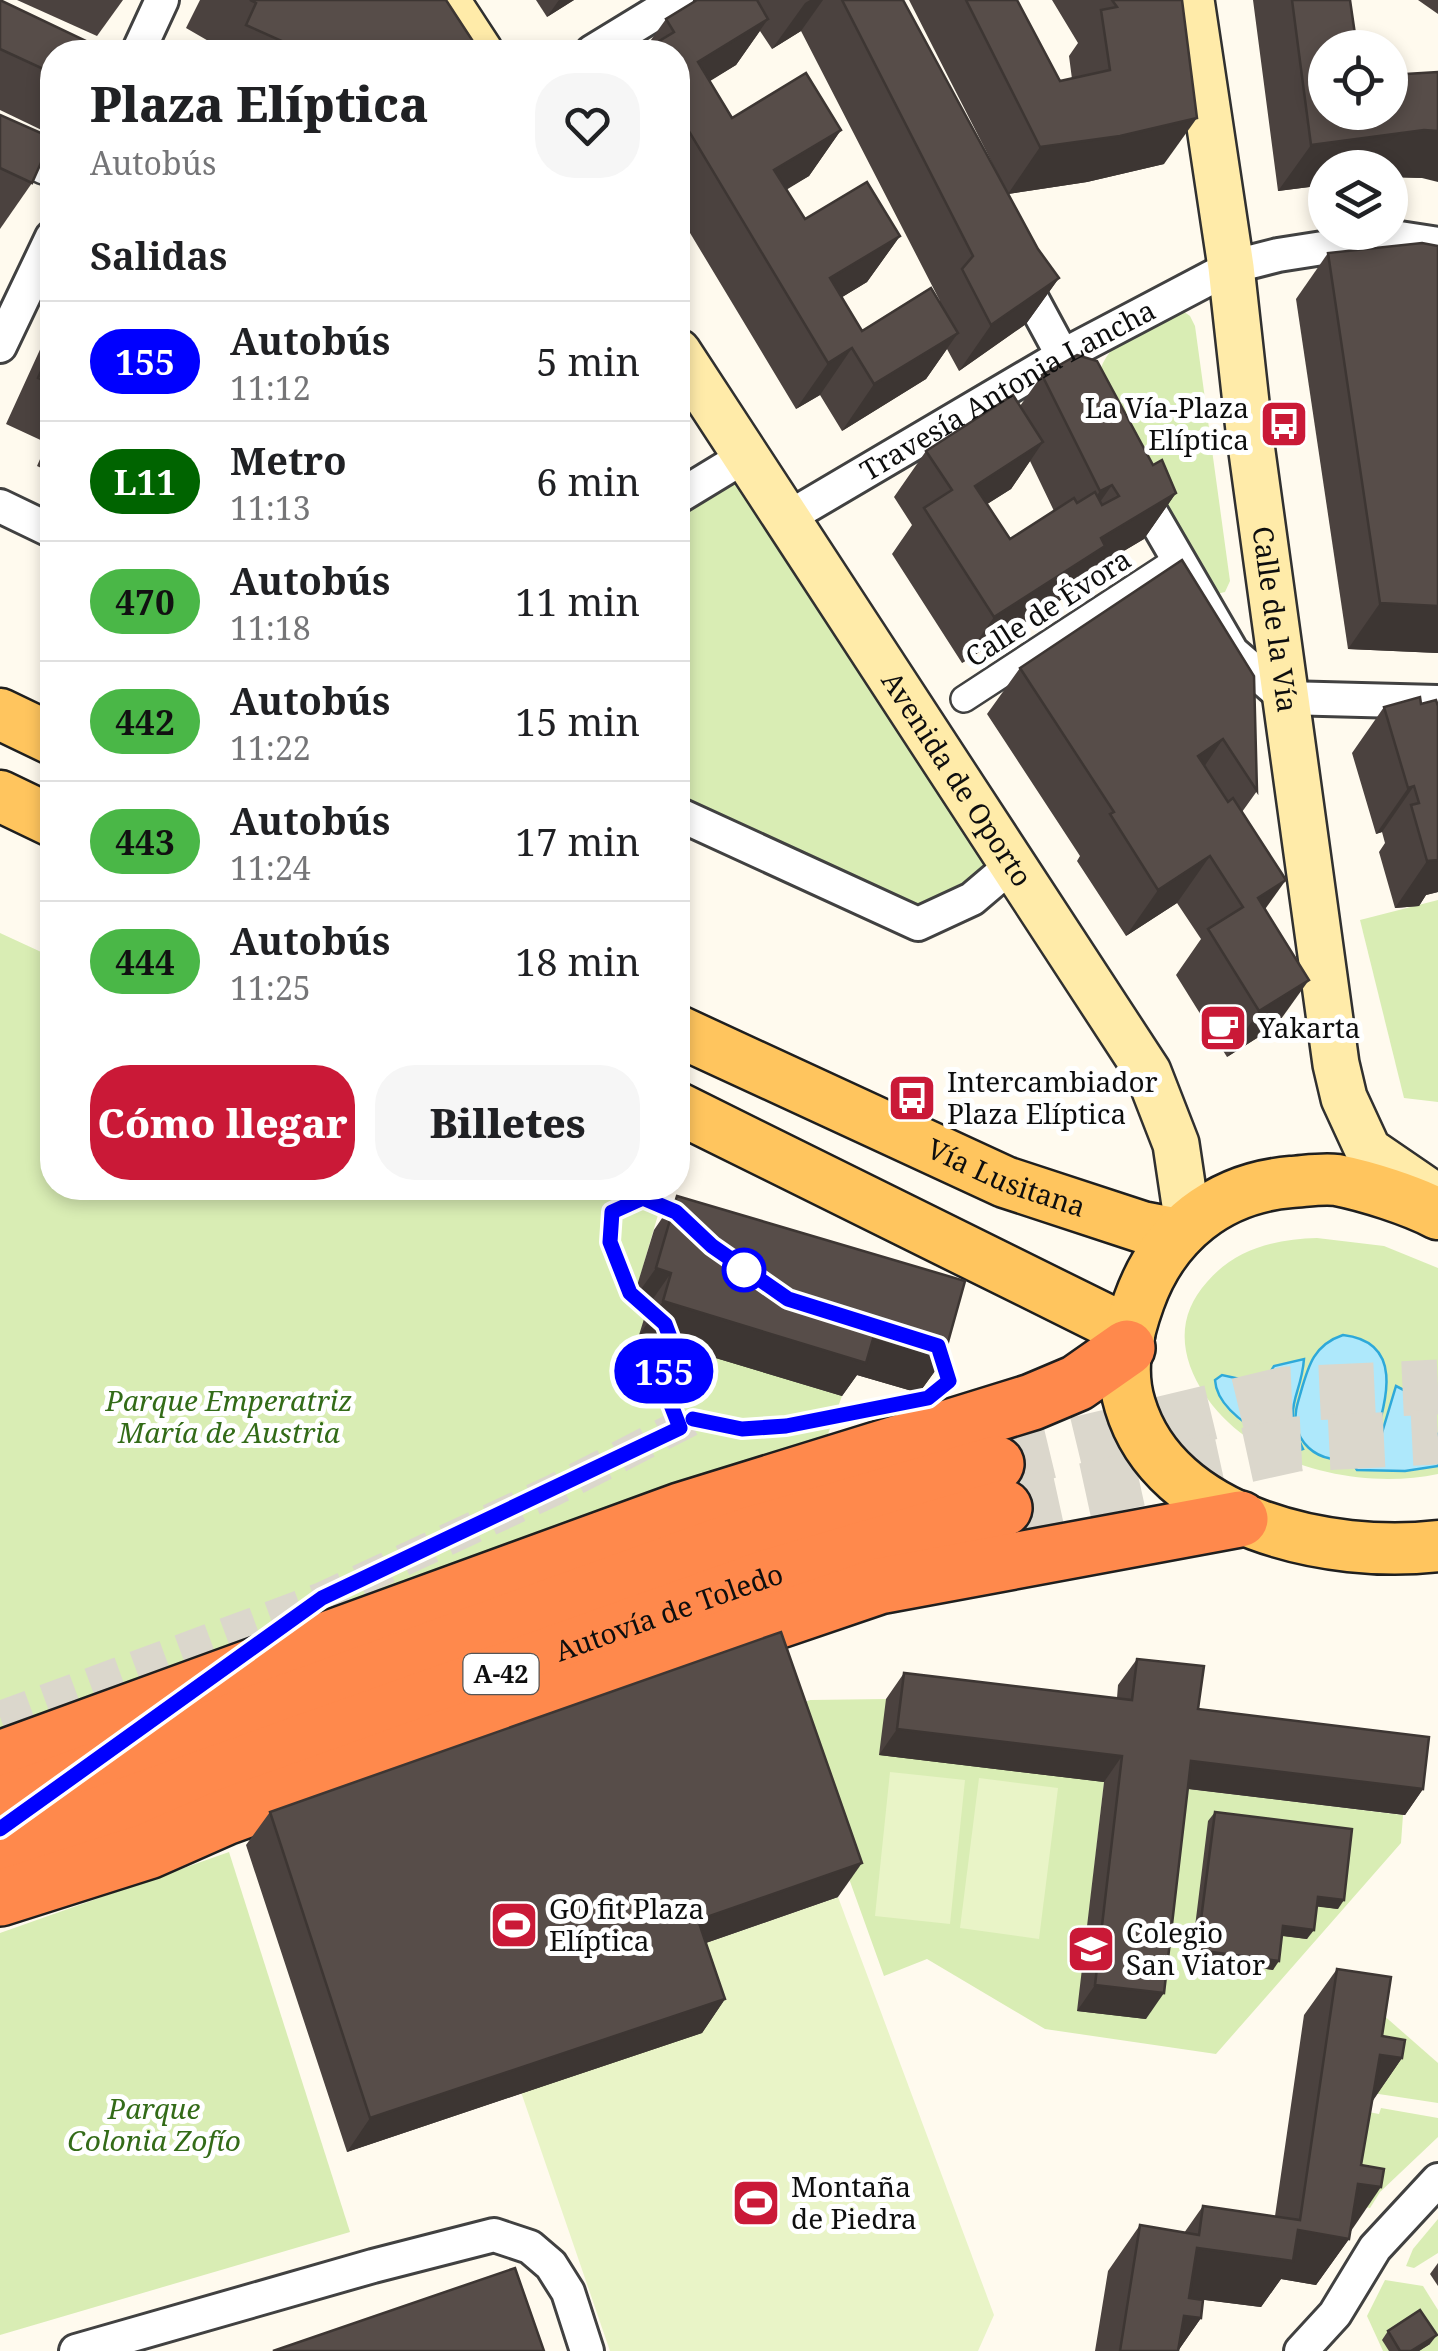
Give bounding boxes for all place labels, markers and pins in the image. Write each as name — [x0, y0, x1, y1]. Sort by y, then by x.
place label: La Vía-Plaza Elíptica — [1085, 388, 1249, 458]
bus stop icon: La Vía-Plaza Elíptica — [1258, 398, 1310, 450]
cafe icon: Yakarta — [1197, 1002, 1249, 1054]
place label: Yakarta — [1257, 1008, 1361, 1046]
place label: Intercambiador Plaza Elíptica — [947, 1062, 1158, 1132]
bus stop icon: Intercambiador Plaza Elíptica — [886, 1072, 938, 1124]
unlabelled marker — [723, 1249, 765, 1291]
place label: GO fit Plaza Elíptica — [549, 1889, 704, 1959]
sports icon: GO fit Plaza Elíptica — [488, 1899, 540, 1951]
place label: Colegio San Viator — [1126, 1913, 1265, 1983]
school or university icon: Colegio San Viator — [1065, 1923, 1117, 1975]
place label: Montaña de Piedra — [791, 2167, 917, 2237]
sports icon: Montaña de Piedra — [730, 2177, 782, 2229]

